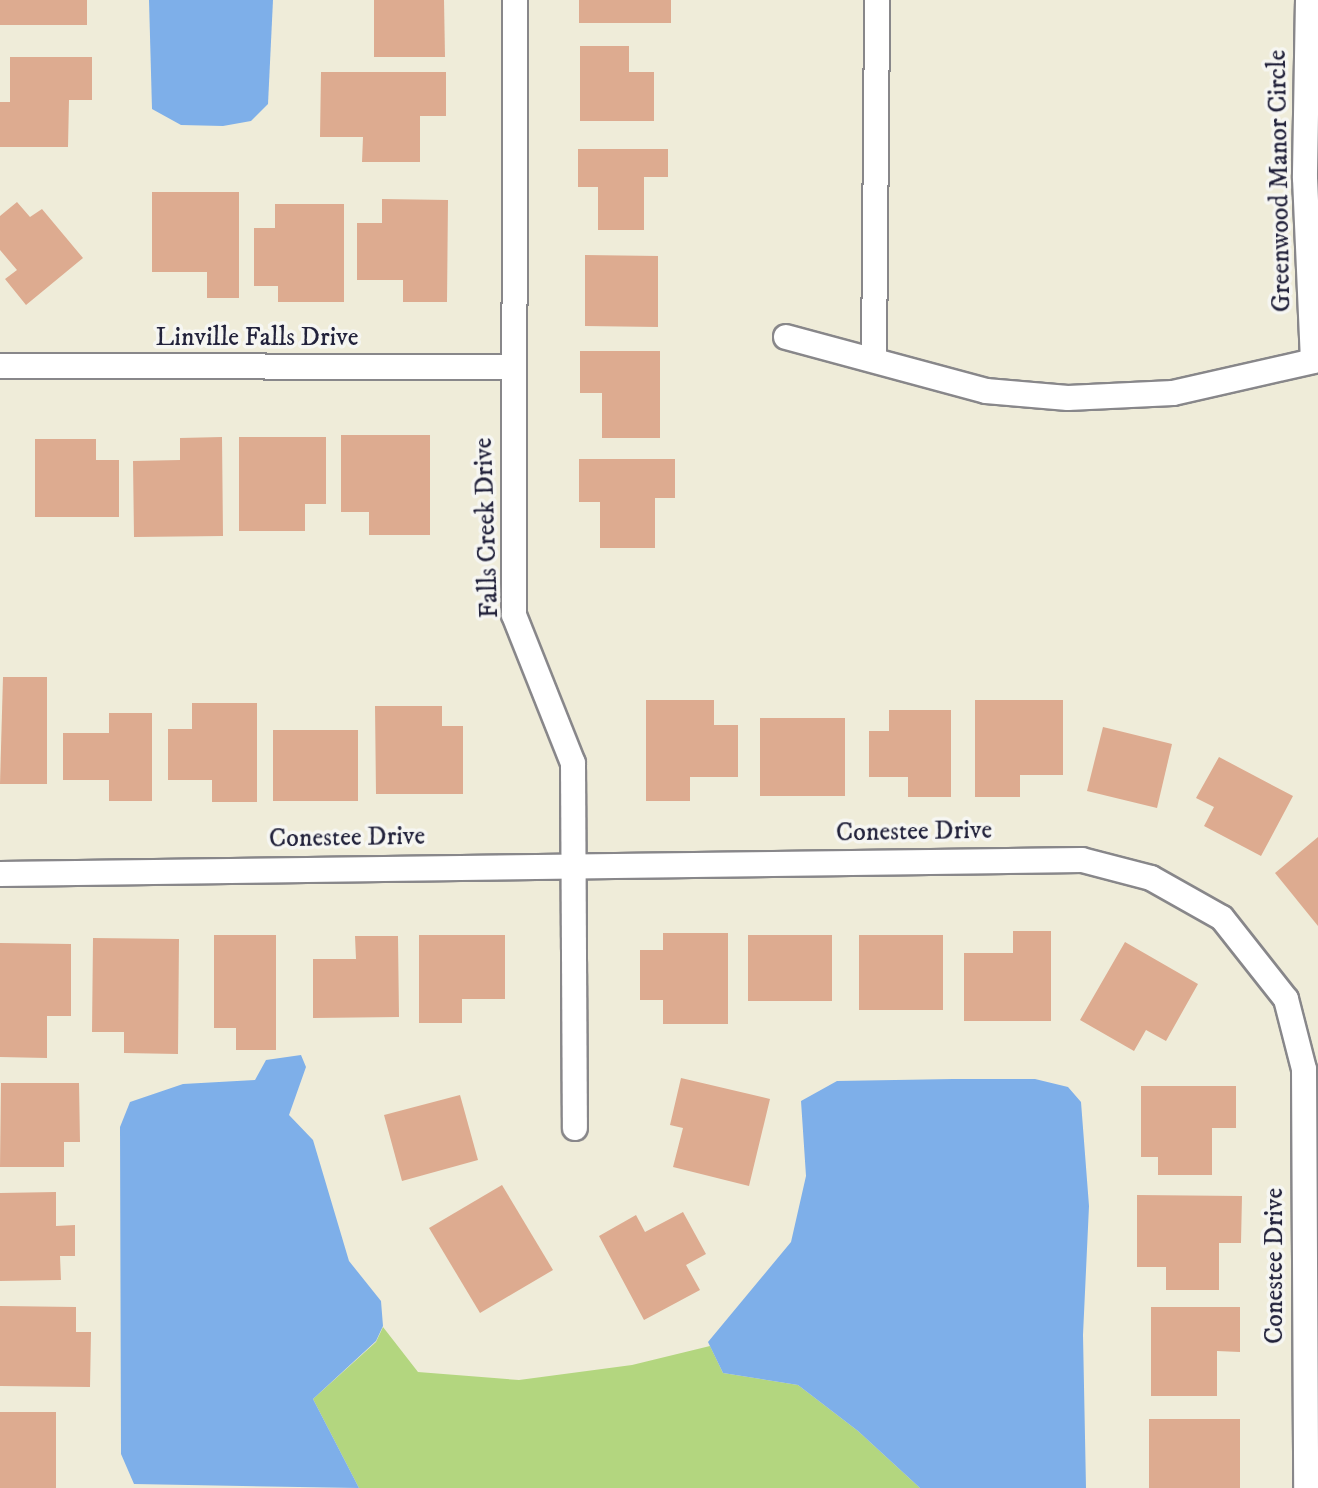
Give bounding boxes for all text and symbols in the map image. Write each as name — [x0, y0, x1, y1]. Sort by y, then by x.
street label: Greenwood Manor Circle — [1262, 49, 1298, 313]
street label: Linville Falls Drive — [156, 322, 358, 354]
street label: Falls Creek Drive — [468, 437, 506, 619]
street label: Conestee Drive — [836, 815, 992, 849]
street label: Conestee Drive — [269, 821, 425, 855]
street label: Conestee Drive — [1259, 1188, 1291, 1344]

